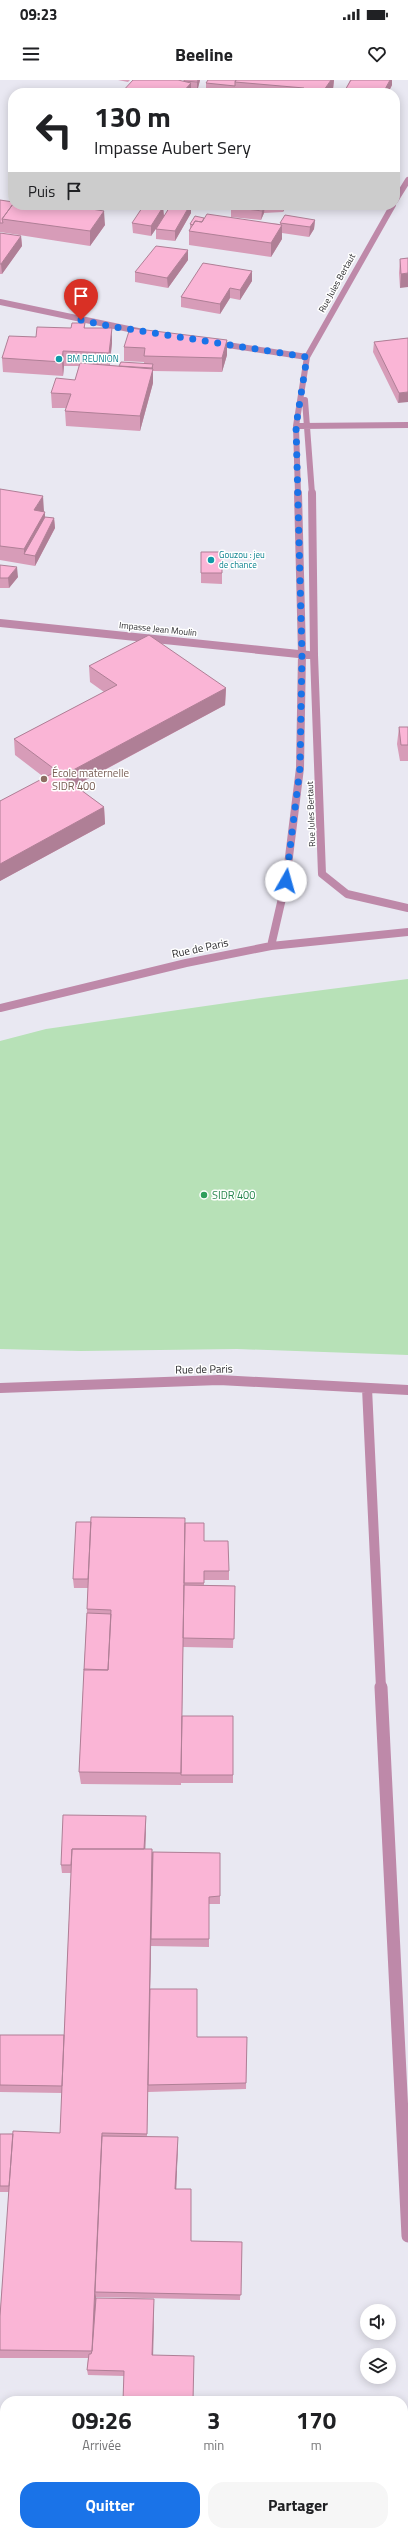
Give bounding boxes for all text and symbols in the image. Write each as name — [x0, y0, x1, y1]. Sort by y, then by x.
text: 09:23 — [20, 3, 57, 26]
text: Beeline — [175, 41, 233, 68]
icon: menu — [20, 43, 42, 65]
icon: heart — [366, 43, 388, 65]
text: 130 m — [94, 95, 171, 138]
icon: left — [28, 104, 80, 156]
text: Impasse Aubert Sery — [94, 134, 251, 161]
text: Puis — [28, 180, 55, 203]
icon: arrive — [63, 180, 85, 202]
street label: Rue Jules Bertaut — [315, 250, 359, 315]
pin — [64, 279, 98, 320]
icon: arrive — [70, 285, 92, 307]
place label: BM REUNION — [67, 352, 119, 365]
marker: BM REUNION — [54, 354, 64, 364]
place label: Gouzou : jeu de chance — [219, 548, 265, 571]
marker: Gouzou : jeu de chance — [206, 555, 216, 565]
street label: Impasse Jean Moulin — [118, 618, 198, 639]
place label: École maternelle SIDR 400 — [52, 765, 130, 794]
marker: École maternelle SIDR 400 — [39, 774, 49, 784]
street label: Rue Jules Bertaut — [303, 780, 318, 847]
position arrow — [265, 860, 307, 902]
street label: Rue de Paris — [170, 934, 230, 962]
place label: SIDR 400 — [212, 1187, 255, 1203]
marker: SIDR 400 — [199, 1190, 209, 1200]
street label: Rue de Paris — [175, 1360, 233, 1378]
map controls — [360, 2304, 396, 2384]
button: sound — [360, 2304, 396, 2340]
button: layers — [360, 2348, 396, 2384]
text: 09:26 — [72, 2402, 132, 2438]
text: 3 — [207, 2402, 221, 2438]
text: 170 — [296, 2402, 336, 2438]
text: Arrivée — [82, 2435, 121, 2455]
text: min — [203, 2435, 224, 2455]
text: m — [311, 2435, 322, 2455]
button: Quitter — [20, 2482, 200, 2528]
button: Partager — [208, 2482, 388, 2528]

